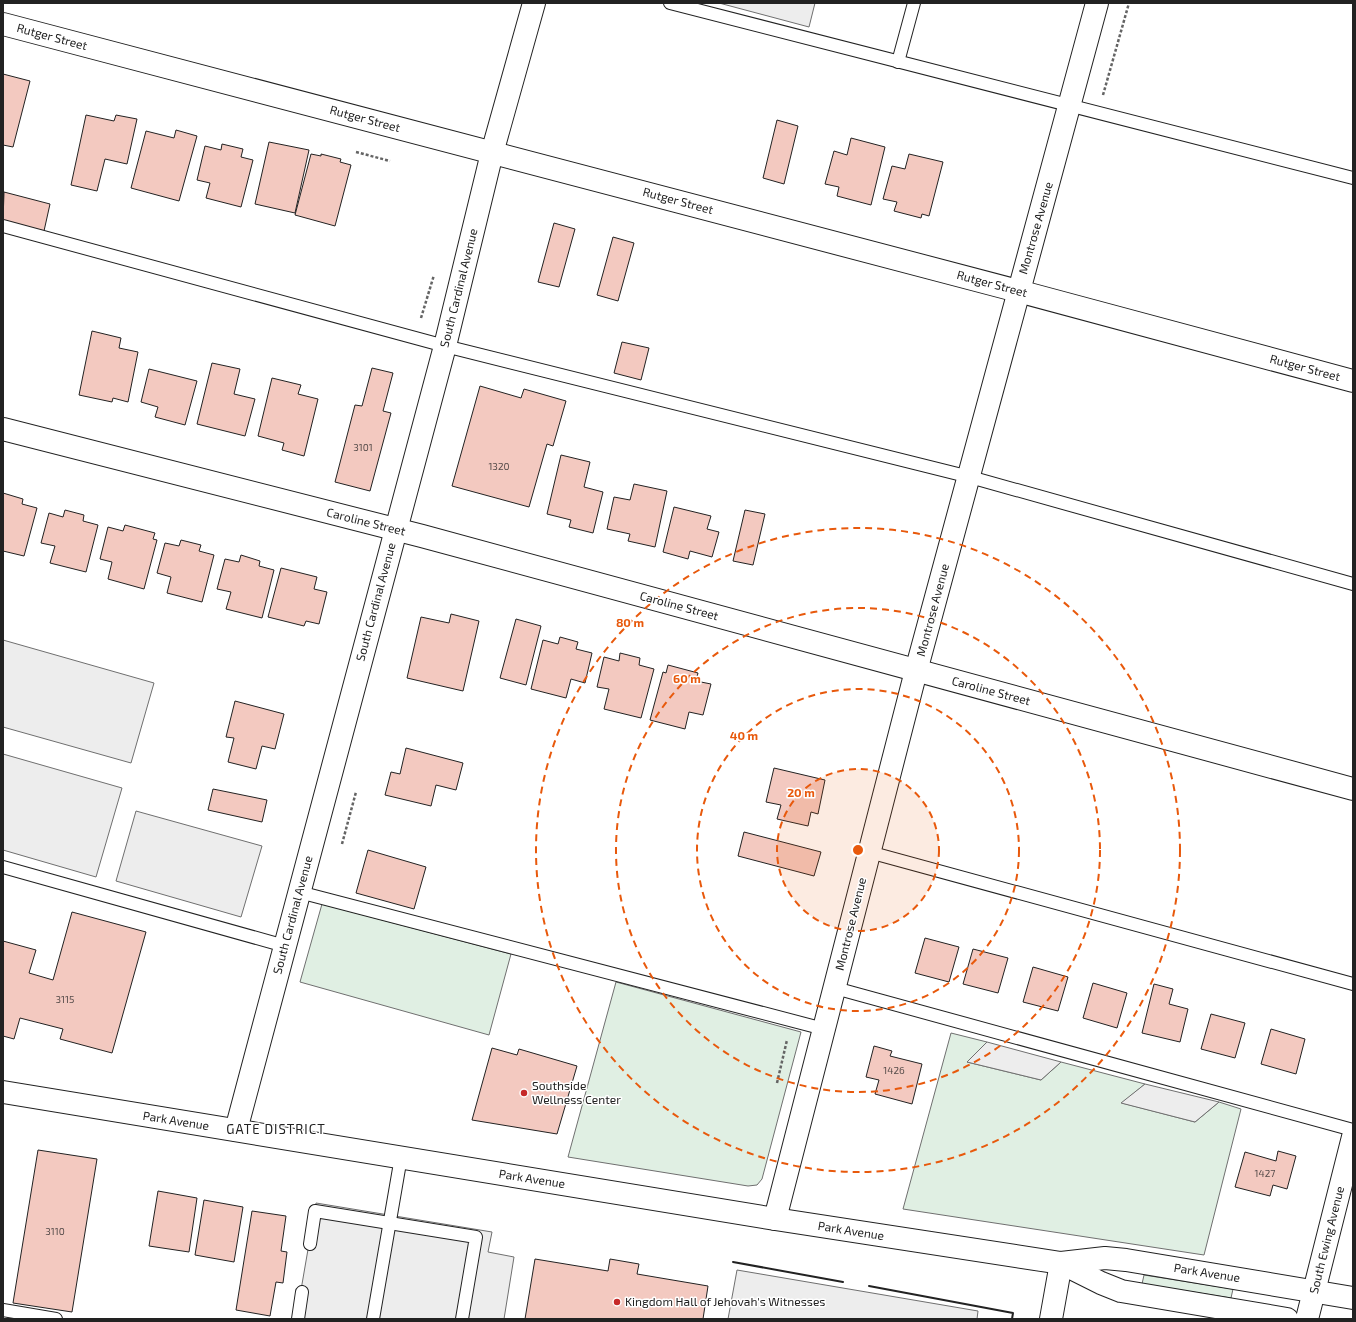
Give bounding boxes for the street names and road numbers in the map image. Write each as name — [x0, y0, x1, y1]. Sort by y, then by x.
street label: Rutger Street — [15, 20, 89, 52]
street label: Rutger Street — [328, 102, 402, 134]
street label: Montrose Avenue — [1015, 180, 1055, 276]
street label: Rutger Street — [641, 184, 715, 216]
street label: South Cardinal Avenue — [436, 227, 480, 349]
street label: Rutger Street — [955, 267, 1029, 299]
street label: Rutger Street — [1268, 351, 1342, 383]
street label: Caroline Street — [325, 504, 408, 538]
street label: South Cardinal Avenue — [352, 541, 398, 662]
street label: Montrose Avenue — [913, 562, 951, 658]
street label: Caroline Street — [638, 588, 721, 622]
street label: Caroline Street — [950, 673, 1033, 707]
street label: South Cardinal Avenue — [269, 854, 315, 975]
street label: Montrose Avenue — [832, 876, 868, 972]
street label: Park Avenue — [142, 1108, 210, 1132]
street label: Park Avenue — [498, 1166, 566, 1190]
street label: South Ewing Avenue — [1306, 1184, 1346, 1295]
street label: Park Avenue — [817, 1218, 885, 1242]
street label: Park Avenue — [1173, 1260, 1241, 1284]

